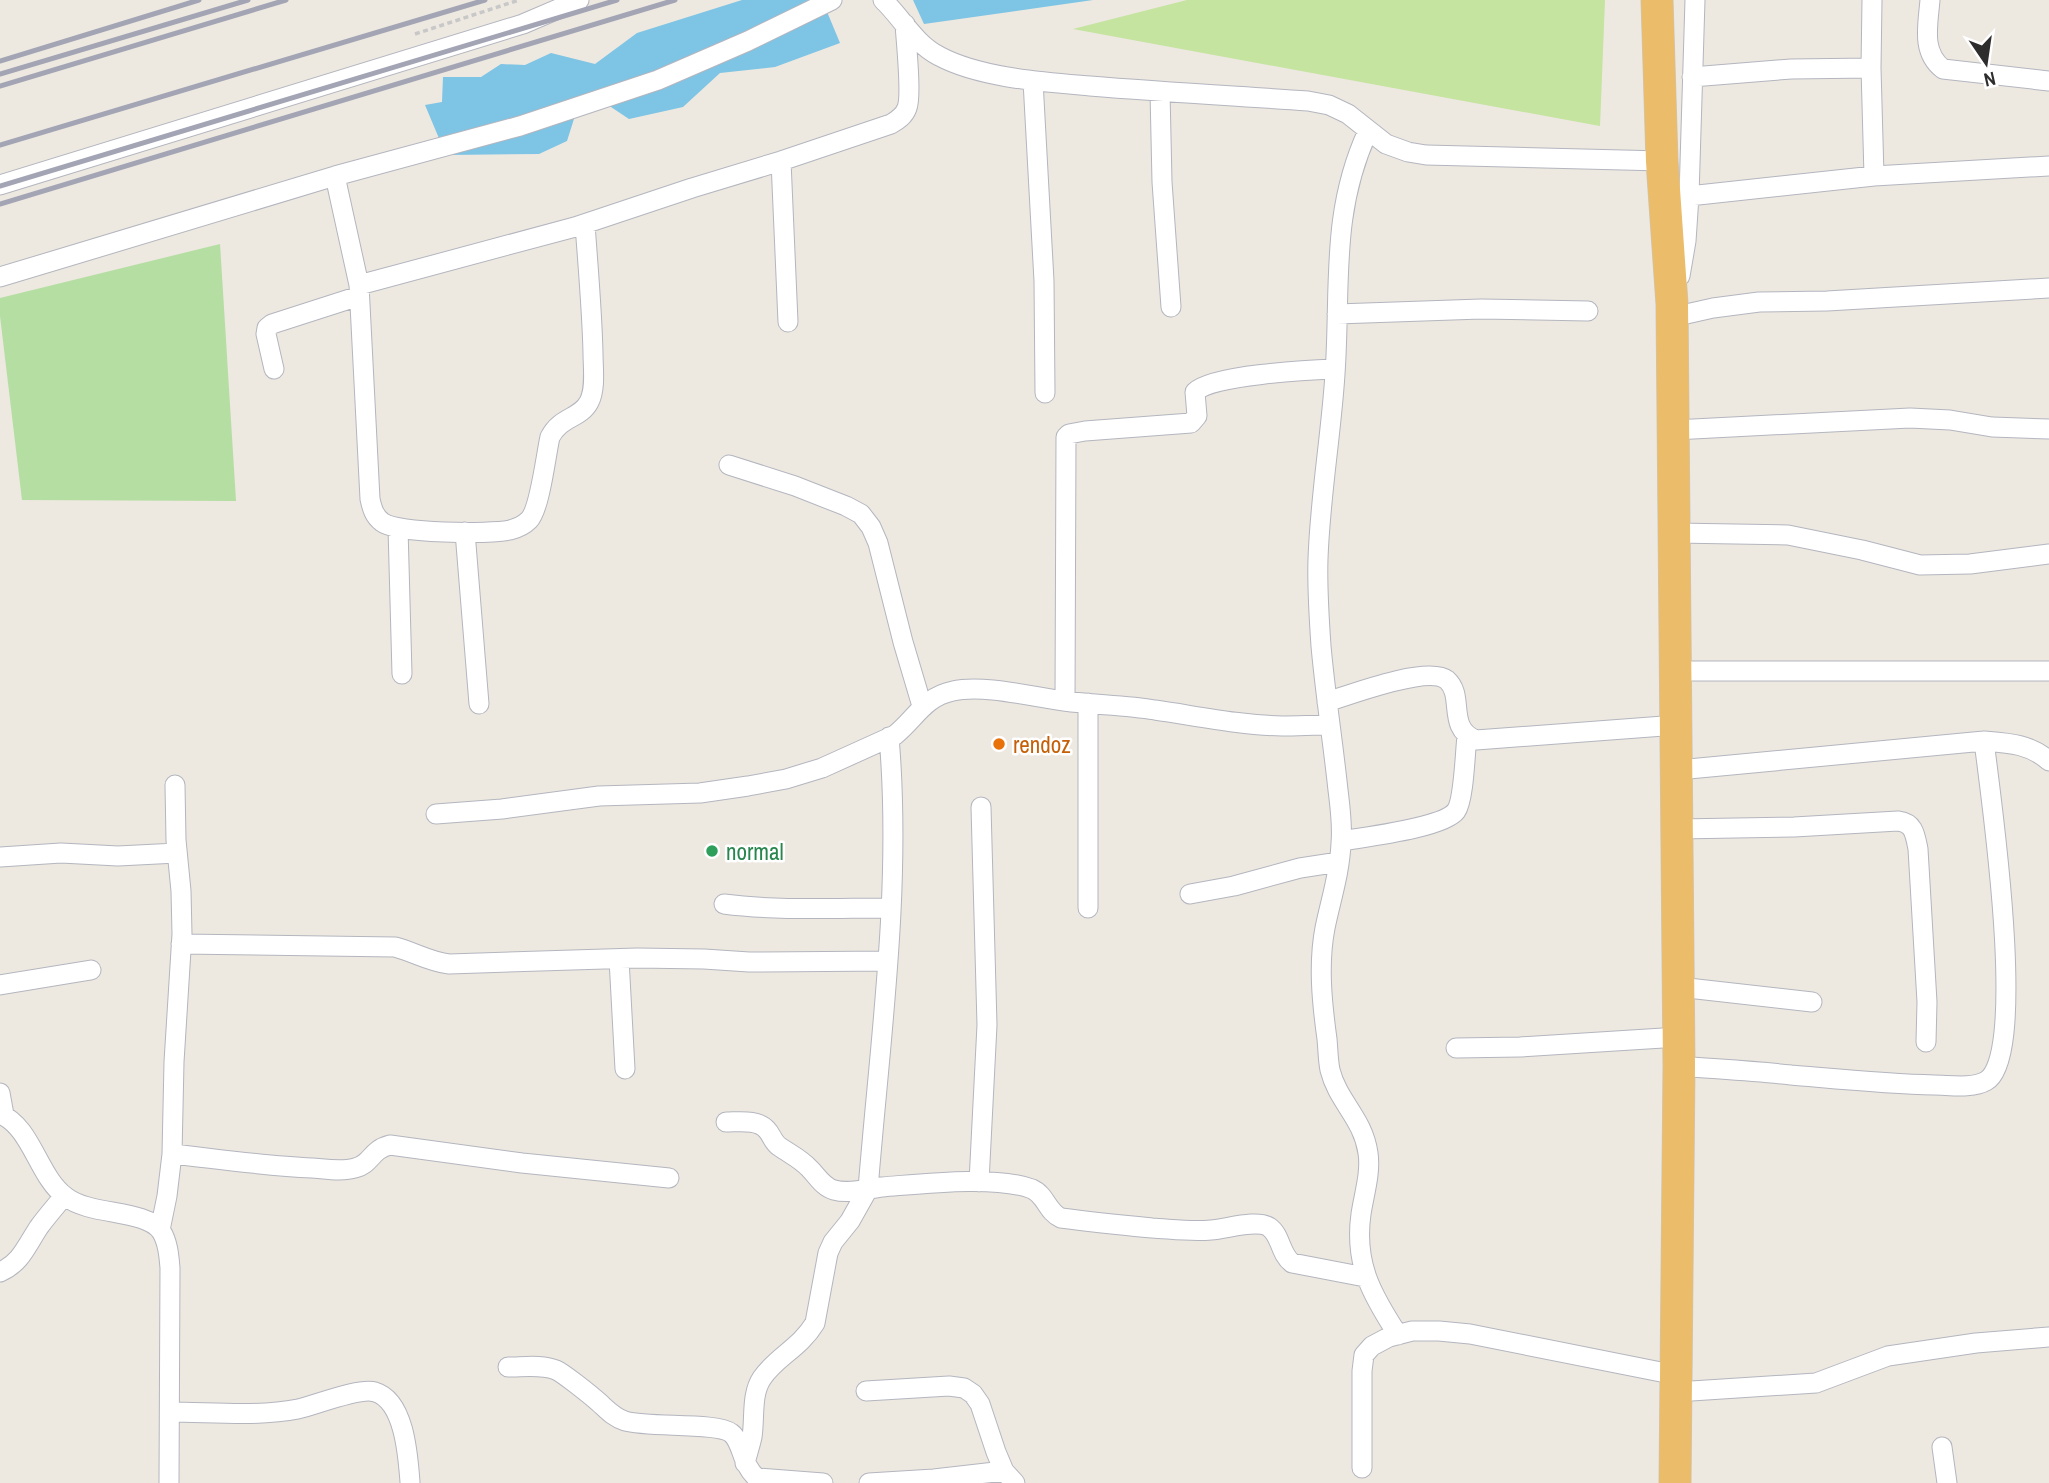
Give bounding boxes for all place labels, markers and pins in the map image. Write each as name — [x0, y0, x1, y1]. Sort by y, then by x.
place label: rendoz — [1013, 729, 1071, 760]
marker: rendoz — [991, 736, 1007, 752]
place label: normal — [726, 836, 784, 867]
marker: normal — [704, 843, 720, 859]

